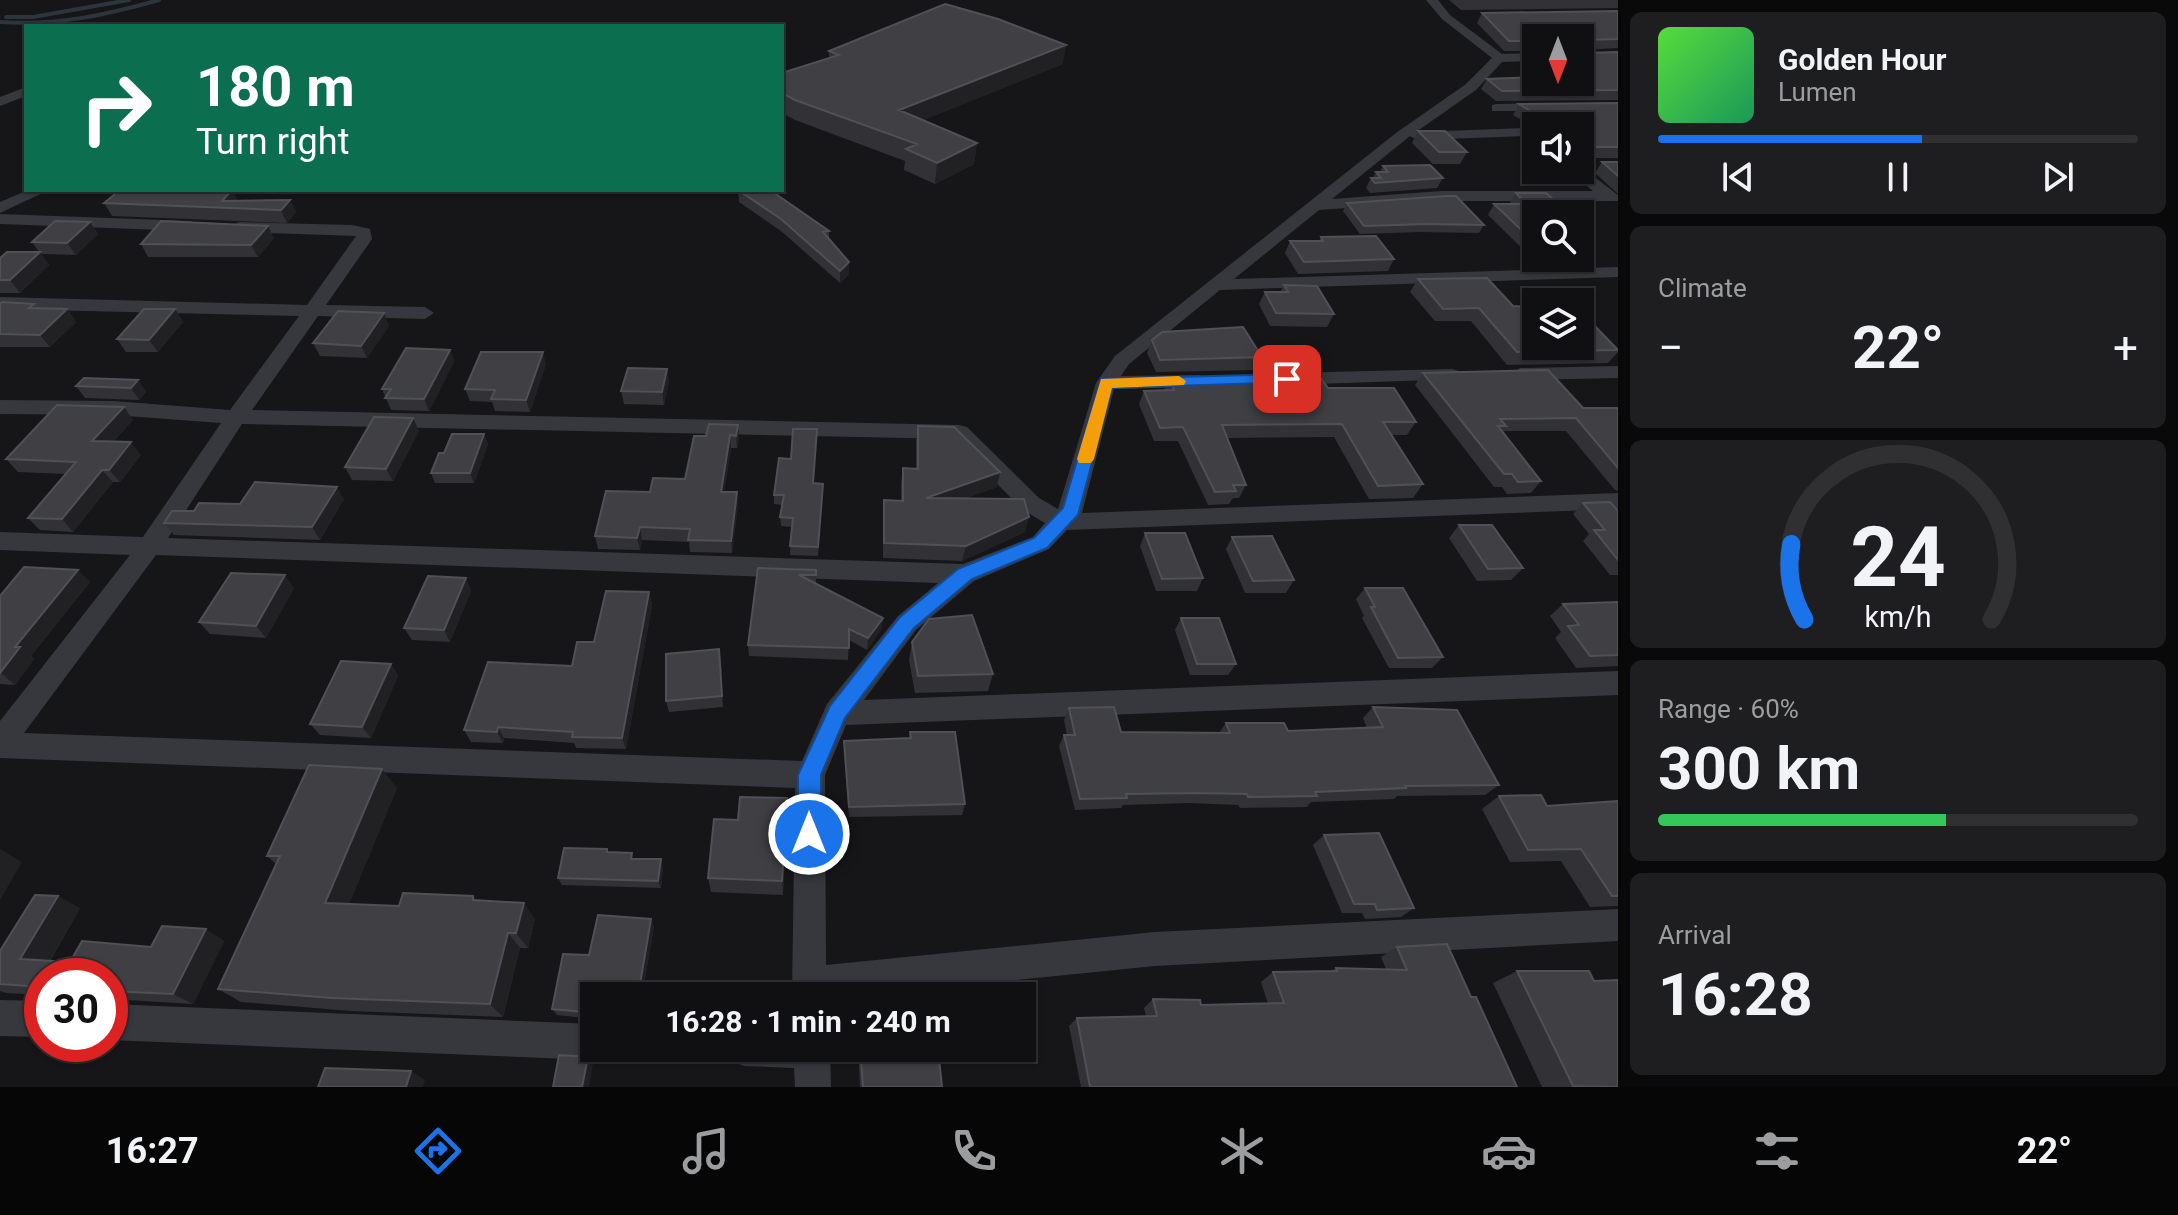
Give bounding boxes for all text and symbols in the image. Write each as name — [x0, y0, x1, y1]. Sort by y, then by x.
north arrow — [1522, 24, 1594, 96]
map controls — [1522, 24, 1594, 360]
text: Golden Hour — [1778, 42, 1947, 77]
text: 180 m — [196, 54, 355, 120]
icon: right — [64, 56, 168, 160]
text: Lumen — [1778, 77, 1857, 107]
button: sound — [1522, 112, 1594, 184]
text: Turn right — [196, 121, 349, 163]
icon: previous — [1716, 155, 1760, 199]
icon: pause — [1876, 155, 1920, 199]
icon: next — [2036, 155, 2080, 199]
button: search — [1522, 200, 1594, 272]
text: Climate — [1658, 273, 1747, 303]
button: layers — [1522, 288, 1594, 360]
text: 22° — [1852, 312, 1944, 383]
text: − — [1658, 322, 1683, 374]
text: + — [2113, 322, 2138, 374]
pin — [1253, 345, 1321, 413]
icon: arrive — [1265, 357, 1309, 401]
text: 24 — [1850, 508, 1946, 605]
text: km/h — [1864, 600, 1932, 634]
text: Range · 60% — [1658, 694, 1799, 724]
text: 300 km — [1658, 733, 1860, 804]
position arrow — [767, 792, 851, 876]
text: Arrival — [1658, 920, 1732, 950]
speed limit sign: 30 — [24, 958, 128, 1062]
text: 16:28 — [1658, 959, 1813, 1030]
text: 16:28 · 1 min · 240 m — [665, 1004, 951, 1039]
icon: directions — [410, 1123, 466, 1179]
icon: music — [678, 1123, 734, 1179]
icon: phone — [946, 1123, 1002, 1179]
icon: climate — [1214, 1123, 1270, 1179]
icon: car — [1481, 1123, 1537, 1179]
icon: filters — [1749, 1123, 1805, 1179]
text: 16:27 — [106, 1130, 199, 1172]
text: 22° — [2017, 1130, 2072, 1172]

